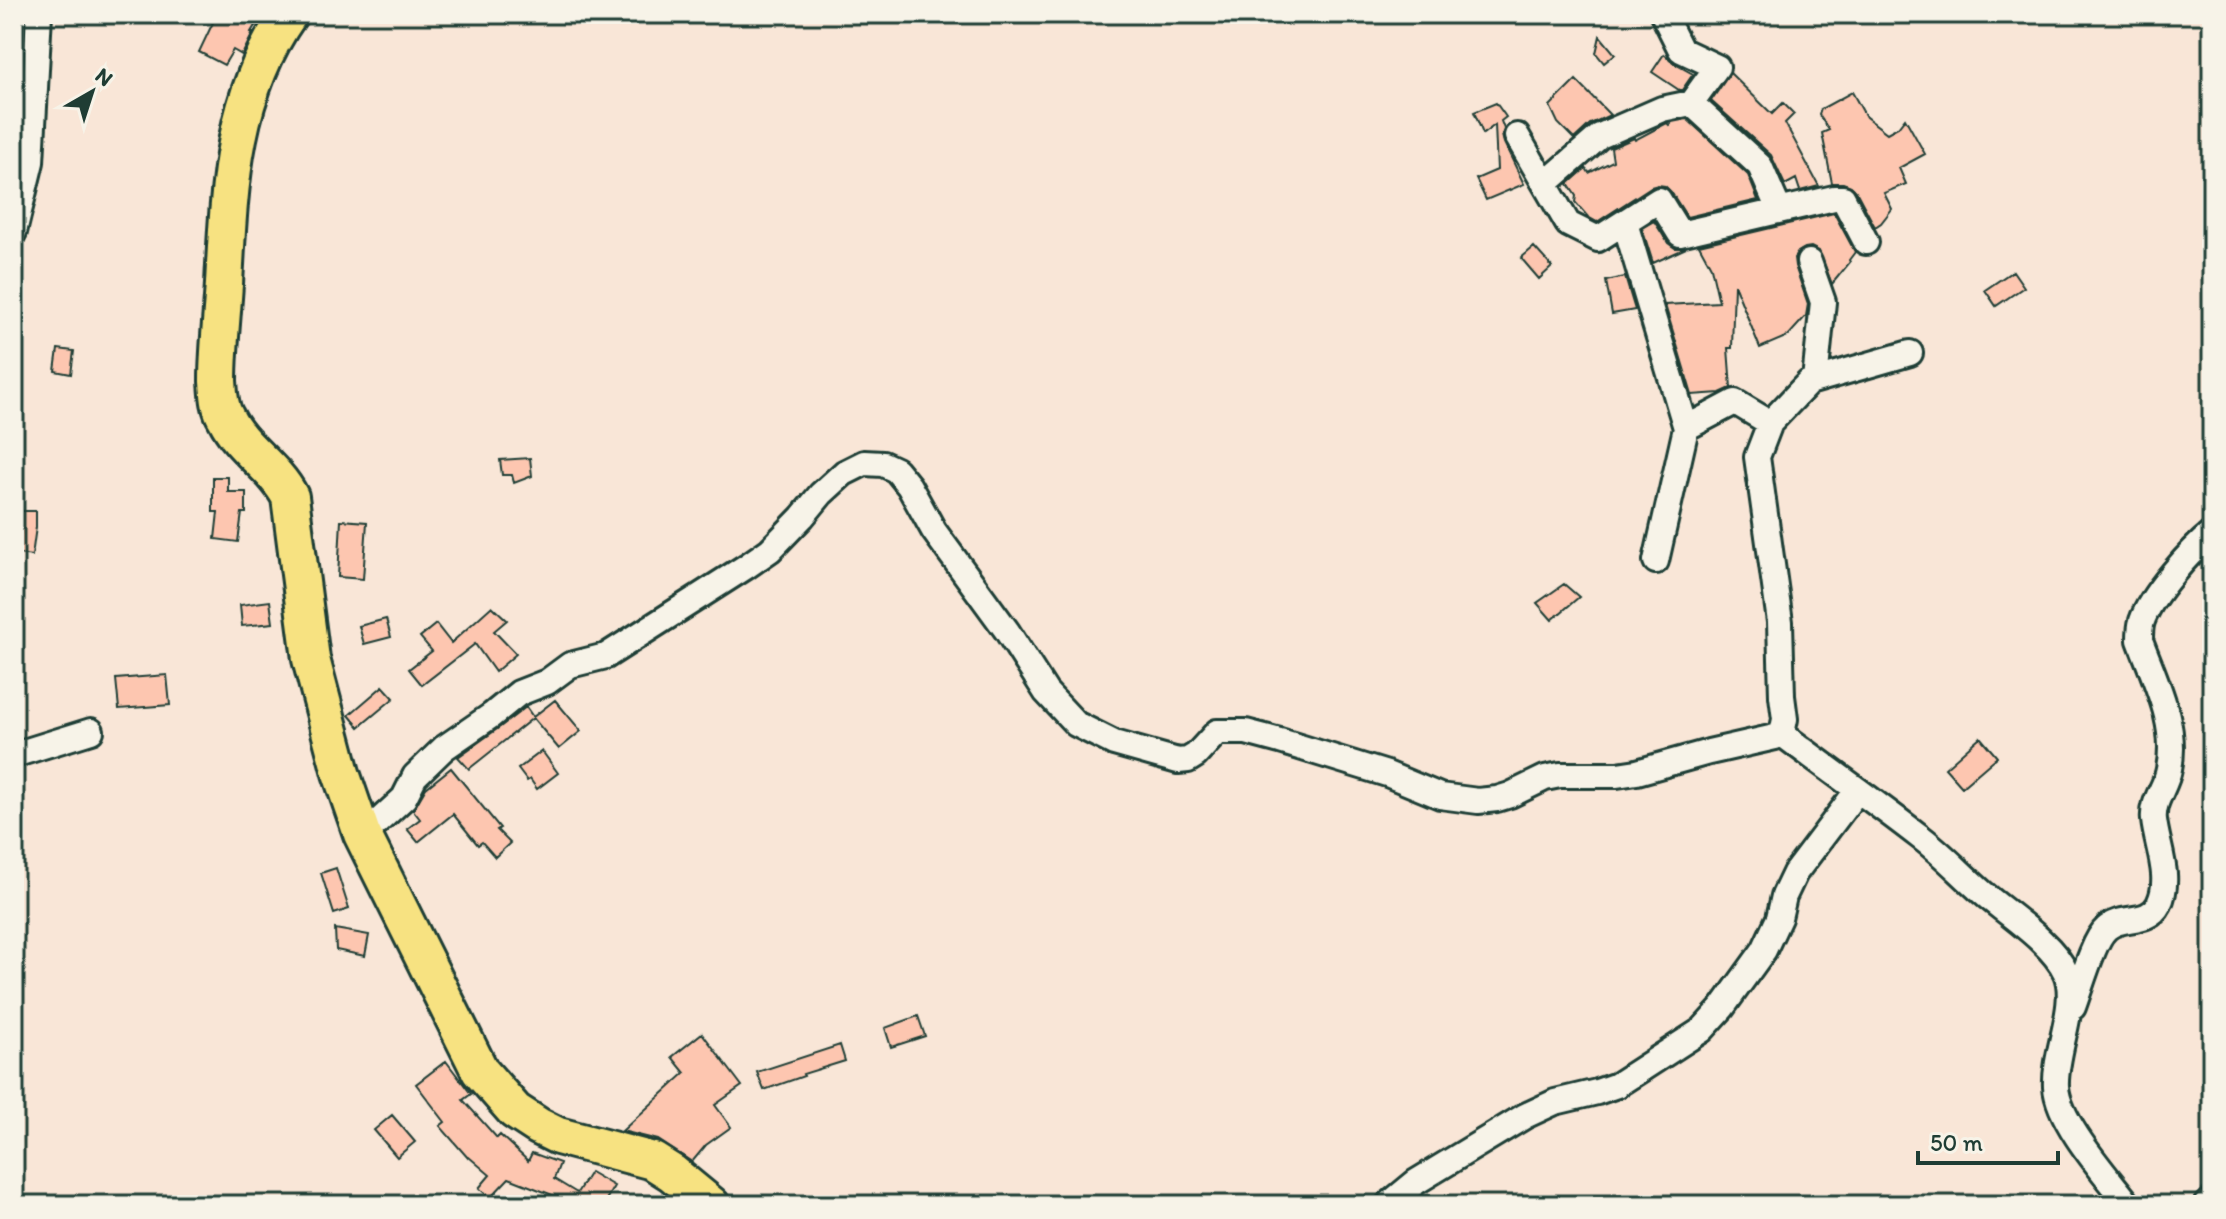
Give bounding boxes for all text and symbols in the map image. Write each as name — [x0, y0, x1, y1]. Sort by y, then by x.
north arrow — [52, 52, 132, 132]
text: N — [90, 62, 119, 92]
scale bar — [1918, 1115, 2058, 1165]
text: 50 m — [1930, 1128, 1983, 1157]

